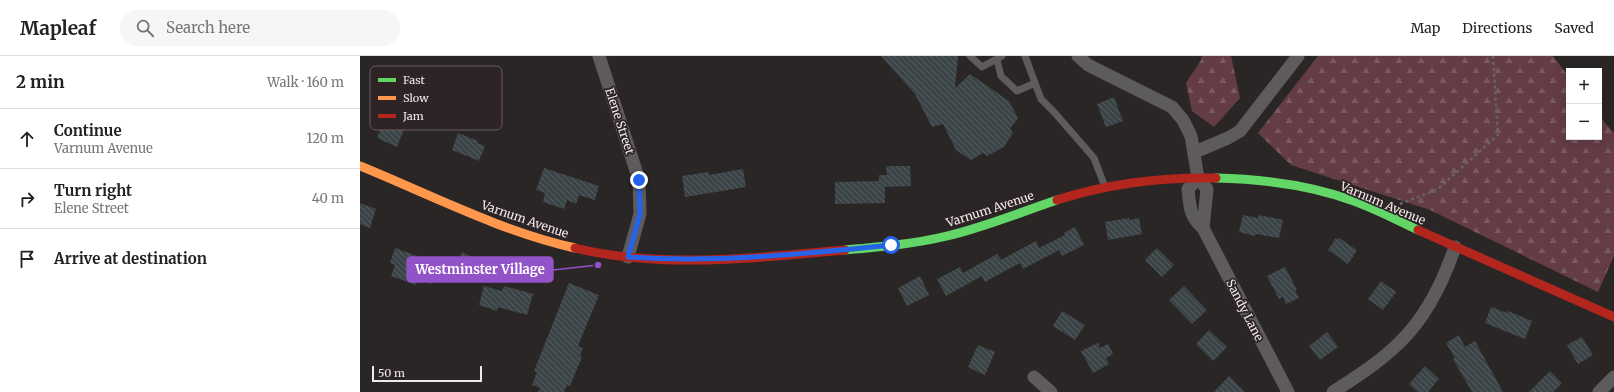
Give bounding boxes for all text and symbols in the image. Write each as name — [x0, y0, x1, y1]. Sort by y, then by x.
search box — [120, 10, 400, 46]
text: Mapleaf — [20, 16, 96, 40]
icon: search — [134, 17, 156, 39]
text: Search here — [166, 18, 250, 37]
text: Map — [1410, 19, 1440, 37]
text: Directions — [1462, 19, 1532, 37]
text: Saved — [1554, 19, 1594, 37]
legend — [370, 66, 502, 130]
map controls — [1566, 68, 1602, 140]
button: + — [1566, 68, 1602, 104]
text: 2 min — [16, 71, 64, 93]
text: Fast — [403, 73, 426, 87]
text: Walk · 160 m — [267, 74, 344, 91]
street label: Elene Street — [602, 86, 638, 156]
text: Slow — [403, 91, 429, 105]
button: − — [1566, 104, 1602, 140]
text: Jam — [402, 109, 424, 123]
text: Continue — [54, 121, 122, 140]
icon: ahead — [16, 128, 38, 150]
text: 120 m — [306, 130, 344, 147]
text: Varnum Avenue — [54, 140, 153, 157]
route end — [630, 171, 648, 189]
street label: Varnum Avenue — [1337, 178, 1428, 228]
text: Turn right — [54, 181, 132, 200]
icon: right — [16, 188, 38, 210]
street label: Varnum Avenue — [943, 188, 1036, 231]
text: 40 m — [312, 190, 344, 207]
street label: Varnum Avenue — [478, 197, 571, 241]
text: Elene Street — [54, 200, 129, 217]
route start — [882, 236, 900, 254]
icon: arrive — [16, 248, 38, 270]
text: Arrive at destination — [54, 249, 207, 268]
callout: Westminster Village — [407, 257, 553, 282]
text: Westminster Village — [414, 261, 545, 278]
street label: Sandy Lane — [1223, 277, 1267, 343]
scale bar — [372, 364, 482, 383]
text: 50 m — [378, 366, 405, 380]

